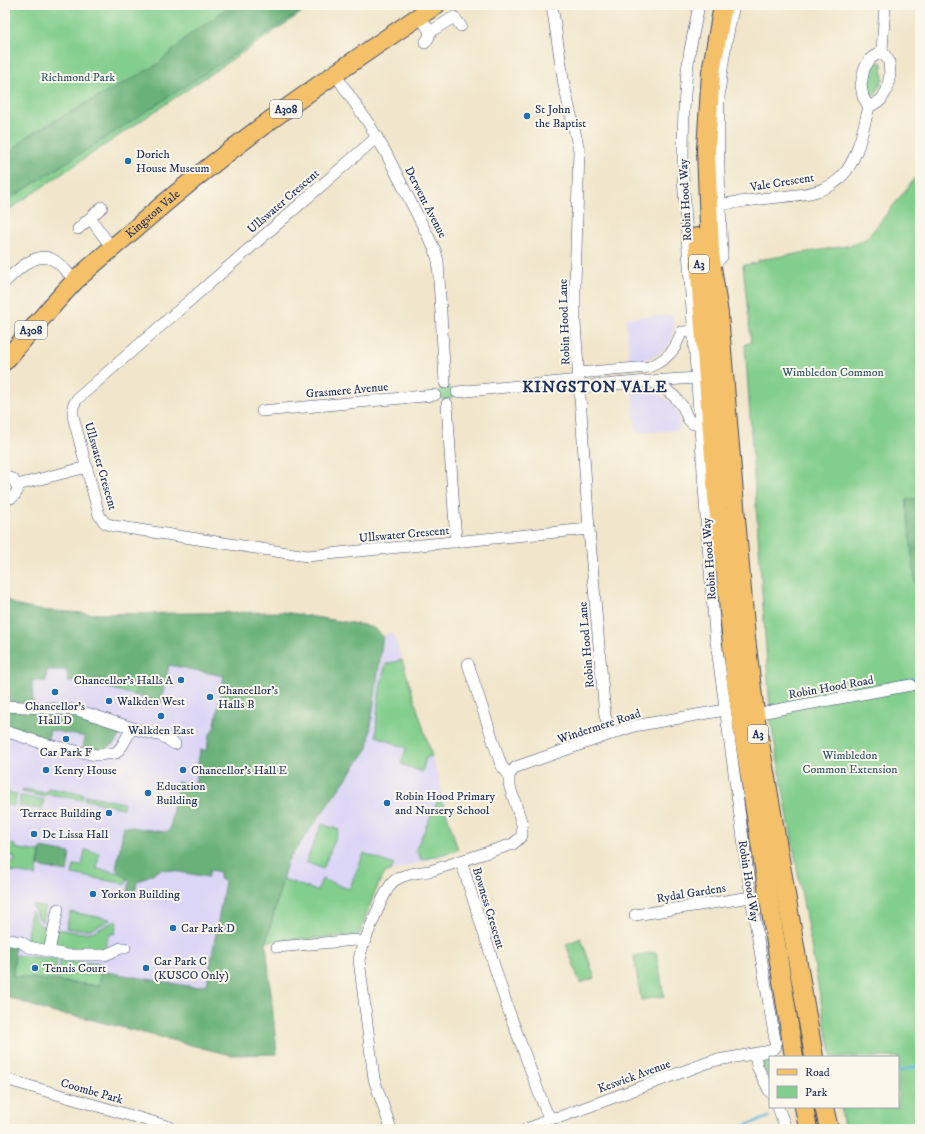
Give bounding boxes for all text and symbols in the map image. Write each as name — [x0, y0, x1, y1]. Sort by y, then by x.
park label: Richmond Park — [41, 70, 115, 85]
road number: A308 — [270, 100, 302, 118]
place label: St John the Baptist — [535, 102, 586, 131]
marker: St John the Baptist — [522, 111, 532, 121]
place label: Dorich House Museum — [136, 147, 209, 176]
marker: Dorich House Museum — [123, 156, 133, 166]
street label: Robin Hood Way — [676, 158, 695, 242]
street label: Derwent Avenue — [401, 164, 450, 241]
street label: Ullswater Crescent — [244, 166, 323, 237]
street label: Vale Crescent — [748, 170, 815, 195]
street label: Kingston Vale — [123, 187, 183, 242]
road number: A3 — [689, 255, 709, 273]
street label: Robin Hood Lane — [555, 279, 574, 365]
road number: A308 — [15, 321, 47, 339]
park label: Wimbledon Common — [781, 365, 885, 380]
district label: KINGSTON VALE — [522, 377, 668, 397]
street label: Grasmere Avenue — [305, 379, 389, 402]
street label: Ullswater Crescent — [81, 420, 120, 512]
street label: Robin Hood Way — [699, 517, 720, 601]
street label: Ullswater Crescent — [358, 523, 450, 546]
street label: Robin Hood Lane — [575, 601, 598, 689]
place label: Chancellor's Halls A — [74, 673, 173, 688]
street label: Robin Hood Road — [787, 673, 875, 702]
marker: Chancellor's Halls A — [176, 675, 186, 685]
place label: Chancellor's Halls B — [218, 683, 278, 712]
marker: Chancellor's Hall D — [50, 687, 60, 697]
marker: Chancellor's Halls B — [205, 692, 215, 702]
place label: Walkden West — [116, 694, 185, 709]
marker: Walkden West — [104, 696, 114, 706]
place label: Chancellor's Hall D — [25, 699, 85, 728]
street label: Windermere Road — [555, 706, 643, 747]
marker: Walkden East — [156, 711, 166, 721]
place label: Walkden East — [127, 723, 194, 738]
road number: A3 — [748, 725, 768, 743]
marker: Car Park F — [61, 734, 71, 744]
place label: Car Park F — [40, 745, 93, 760]
park label: Wimbledon Common Extension — [802, 748, 898, 777]
place label: Kenry House — [54, 763, 117, 778]
place label: Chancellor's Hall E — [191, 763, 288, 778]
marker: Kenry House — [41, 765, 51, 775]
marker: Chancellor's Hall E — [178, 765, 188, 775]
place label: Education Building — [156, 779, 206, 808]
marker: Education Building — [143, 788, 153, 798]
place label: Robin Hood Primary and Nursery School — [395, 789, 496, 818]
marker: Robin Hood Primary and Nursery School — [382, 798, 392, 808]
place label: Terrace Building — [20, 806, 101, 821]
marker: Terrace Building — [104, 808, 114, 818]
place label: De Lissa Hall — [42, 827, 109, 842]
marker: De Lissa Hall — [29, 829, 39, 839]
street label: Robin Hood Way — [735, 839, 762, 923]
street label: Bowness Crescent — [469, 866, 508, 951]
street label: Rydal Gardens — [655, 881, 727, 906]
place label: Yorkon Building — [101, 887, 180, 902]
marker: Yorkon Building — [88, 889, 98, 899]
place label: Car Park D — [181, 921, 235, 936]
marker: Car Park D — [168, 923, 178, 933]
place label: Car Park C (KUSCO Only) — [154, 954, 229, 983]
place label: Tennis Court — [43, 961, 106, 976]
marker: Tennis Court — [30, 963, 40, 973]
marker: Car Park C (KUSCO Only) — [141, 963, 151, 973]
street label: Keswick Avenue — [596, 1056, 673, 1097]
legend — [769, 1056, 899, 1108]
text: Road — [805, 1065, 830, 1080]
street label: Coombe Park — [59, 1075, 125, 1108]
text: Park — [805, 1085, 827, 1100]

